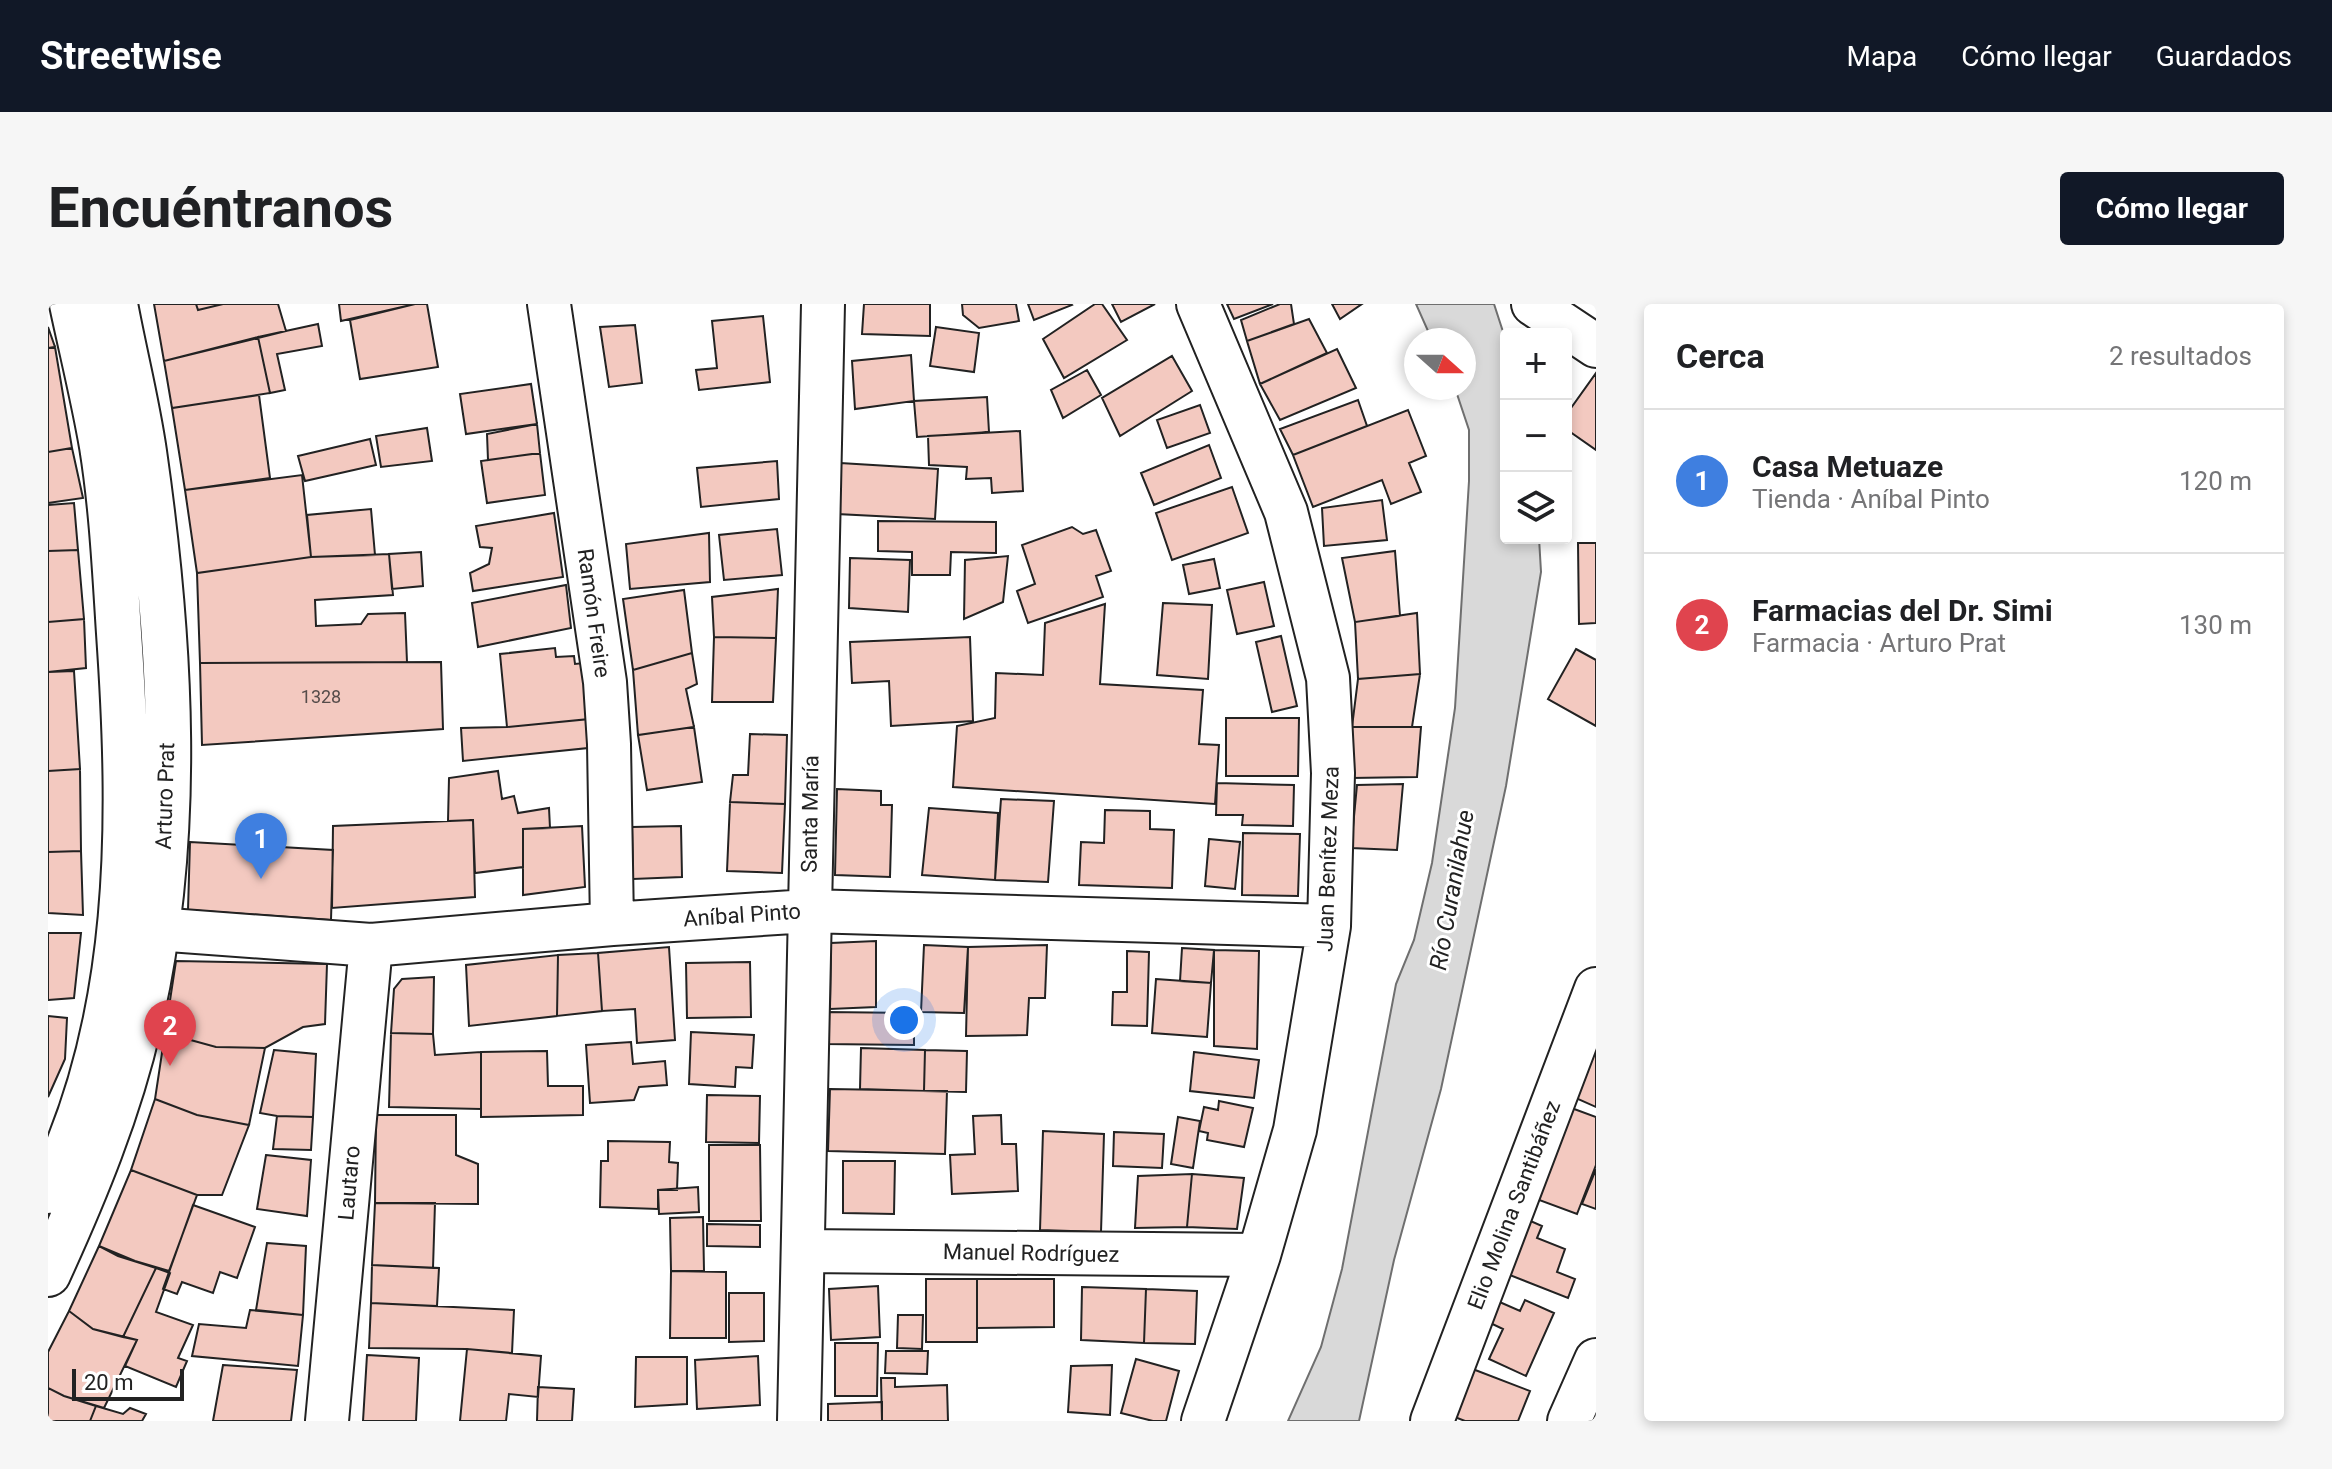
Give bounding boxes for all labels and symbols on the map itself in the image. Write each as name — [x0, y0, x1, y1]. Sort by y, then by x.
north arrow — [1404, 328, 1476, 400]
street label: Ramón Freire — [573, 547, 615, 679]
house number: 1328 — [301, 686, 341, 707]
street label: Arturo Prat — [151, 742, 179, 850]
street label: Santa María — [796, 755, 824, 873]
street label: Juan Benítez Meza — [1312, 766, 1344, 952]
water label: Río Curanilahue — [1424, 808, 1480, 972]
pin: 1 — [235, 813, 287, 879]
street label: Aníbal Pinto — [682, 898, 802, 932]
pin: 2 — [144, 1000, 196, 1066]
your location — [884, 1000, 924, 1040]
street label: Elio Molina Santibáñez — [1463, 1097, 1565, 1313]
street label: Lautaro — [333, 1145, 365, 1221]
street label: Manuel Rodríguez — [943, 1239, 1119, 1267]
scale bar — [72, 1365, 184, 1401]

